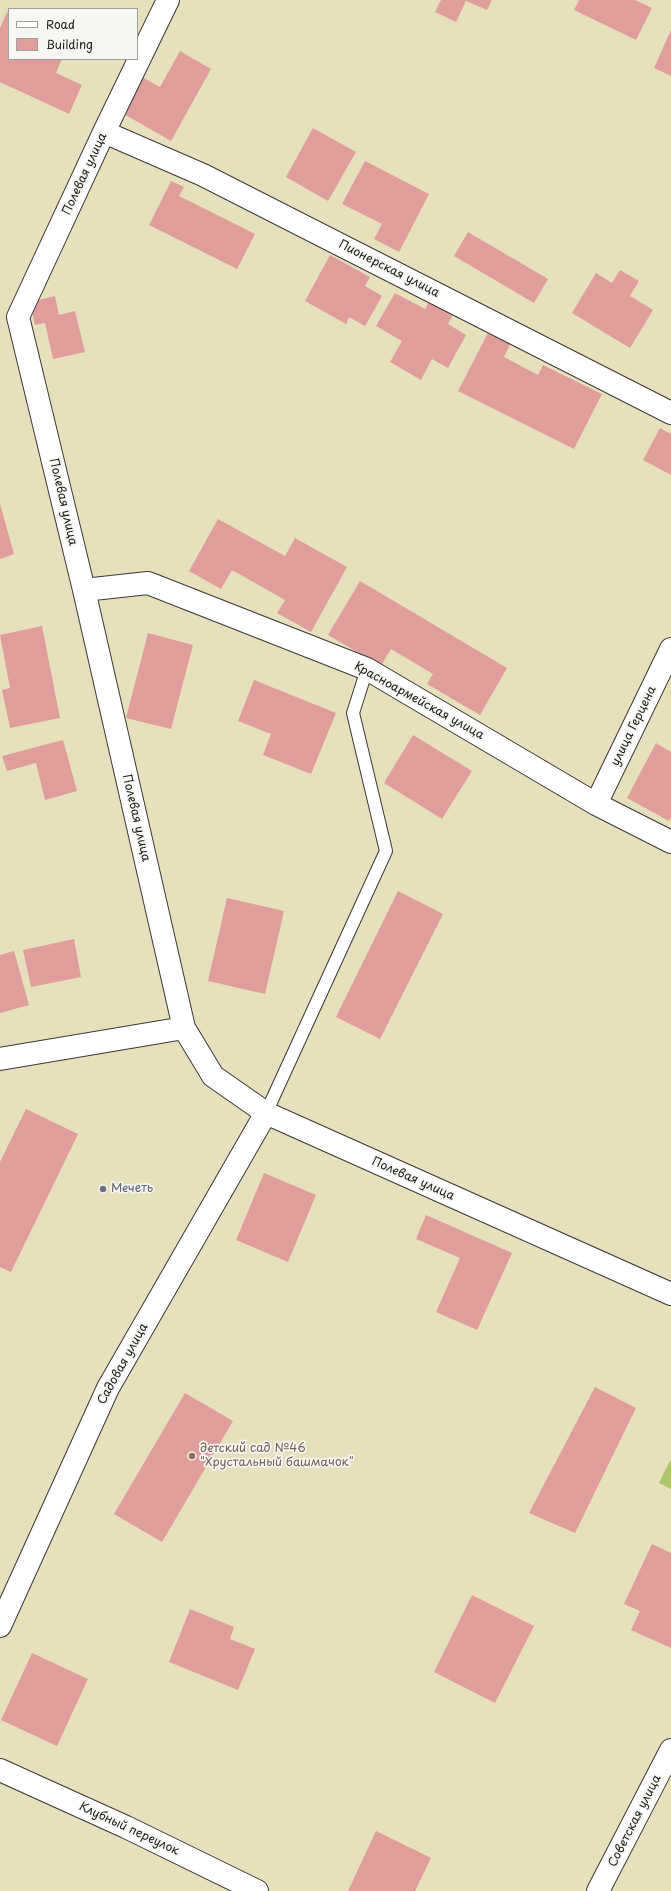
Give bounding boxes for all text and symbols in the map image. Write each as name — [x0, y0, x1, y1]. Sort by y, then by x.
legend — [8, 8, 138, 60]
text: Road — [46, 15, 75, 33]
text: Building — [46, 35, 93, 53]
street label: Полевая улица — [60, 131, 110, 217]
street label: Пионерская улица — [336, 237, 442, 301]
street label: Полевая улица — [46, 457, 80, 547]
street label: Красноармейская улица — [352, 659, 486, 743]
street label: улица Герцена — [608, 684, 660, 768]
street label: Полевая улица — [119, 773, 153, 863]
street label: Полевая улица — [369, 1154, 457, 1204]
place label: Мечеть — [111, 1182, 153, 1196]
marker: Мечеть — [98, 1184, 108, 1194]
street label: Садовая улица — [95, 1321, 151, 1407]
place label: детский сад №46 "Хрустальный башмачок" — [200, 1442, 354, 1470]
marker: детский сад №46 "Хрустальный башмачок" — [187, 1451, 197, 1461]
street label: Советская улица — [606, 1773, 664, 1869]
street label: Клубный переулок — [77, 1799, 181, 1859]

